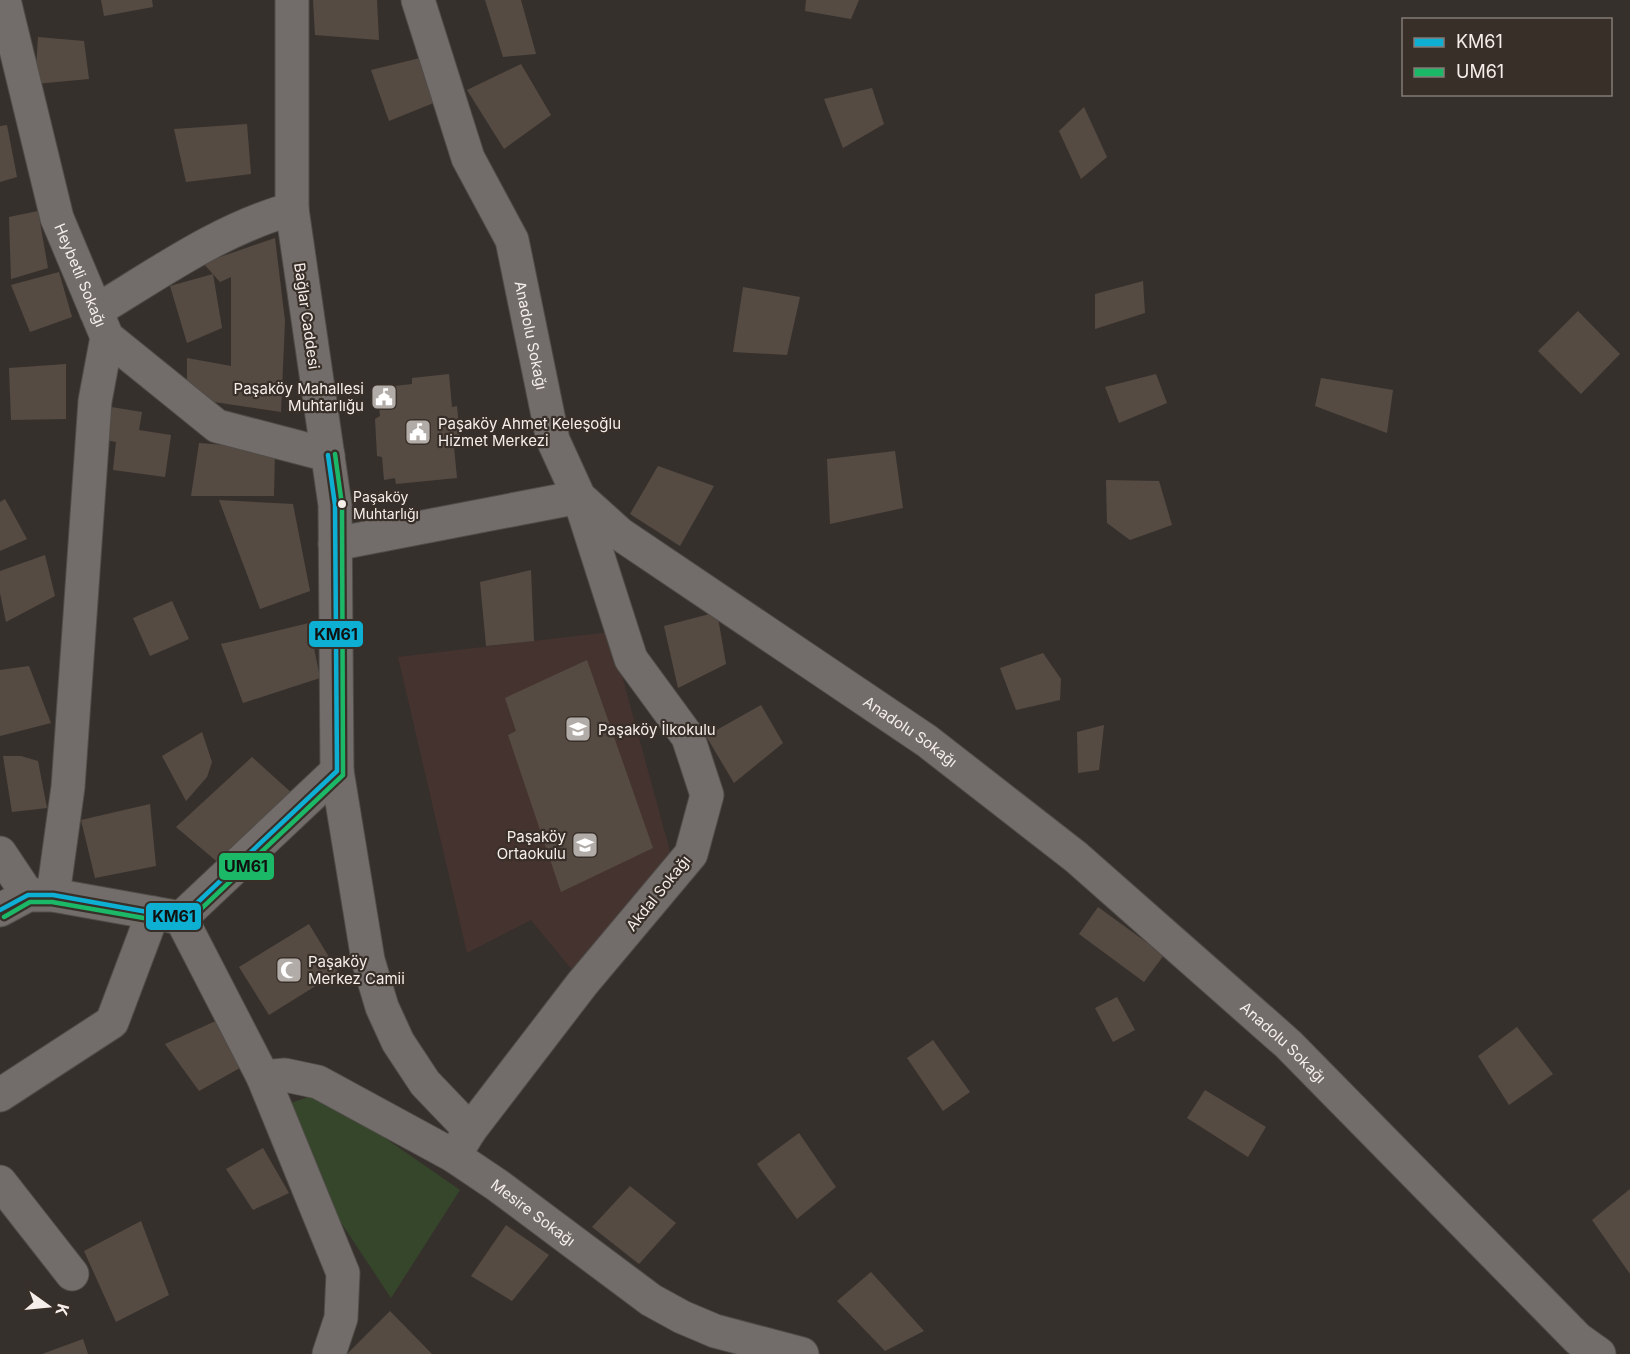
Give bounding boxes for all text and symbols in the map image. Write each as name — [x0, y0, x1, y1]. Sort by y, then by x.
legend — [1402, 18, 1612, 96]
text: KM61 — [1456, 31, 1503, 52]
text: UM61 — [1456, 61, 1504, 82]
street label: Heybetli Sokağı — [51, 220, 111, 330]
street label: Bağlar Caddesi — [290, 261, 324, 371]
street label: Anadolu Sokağı — [511, 279, 552, 391]
place label: Paşaköy Mahallesi Muhtarlığu — [234, 379, 364, 415]
public building icon: Paşaköy Mahallesi Muhtarlığu — [369, 382, 399, 412]
place label: Paşaköy Ahmet Keleşoğlu Hizmet Merkezi — [438, 414, 621, 450]
public building icon: Paşaköy Ahmet Keleşoğlu Hizmet Merkezi — [403, 417, 433, 447]
place label: Paşaköy Muhtarlığı — [353, 488, 419, 522]
marker: Paşaköy Muhtarlığı — [336, 498, 348, 510]
line badge: KM61 — [308, 620, 364, 648]
text: KM61 — [314, 624, 358, 644]
street label: Anadolu Sokağı — [860, 692, 961, 771]
school or university icon: Paşaköy İlkokulu — [563, 714, 593, 744]
place label: Paşaköy İlkokulu — [598, 720, 716, 739]
place label: Paşaköy Ortaokulu — [497, 827, 567, 863]
school or university icon: Paşaköy Ortaokulu — [570, 830, 600, 860]
street label: Akdal Sokağı — [622, 851, 694, 935]
line badge: UM61 — [218, 852, 275, 881]
text: UM61 — [224, 856, 268, 876]
line badge: KM61 — [145, 902, 202, 931]
text: KM61 — [152, 906, 196, 926]
place label: Paşaköy Merkez Camii — [308, 952, 405, 988]
mosque icon: Paşaköy Merkez Camii — [274, 955, 304, 985]
street label: Anadolu Sokağı — [1237, 997, 1330, 1087]
street label: Mesire Sokağı — [488, 1175, 579, 1250]
north arrow — [18, 1276, 78, 1336]
text: K — [51, 1302, 74, 1318]

